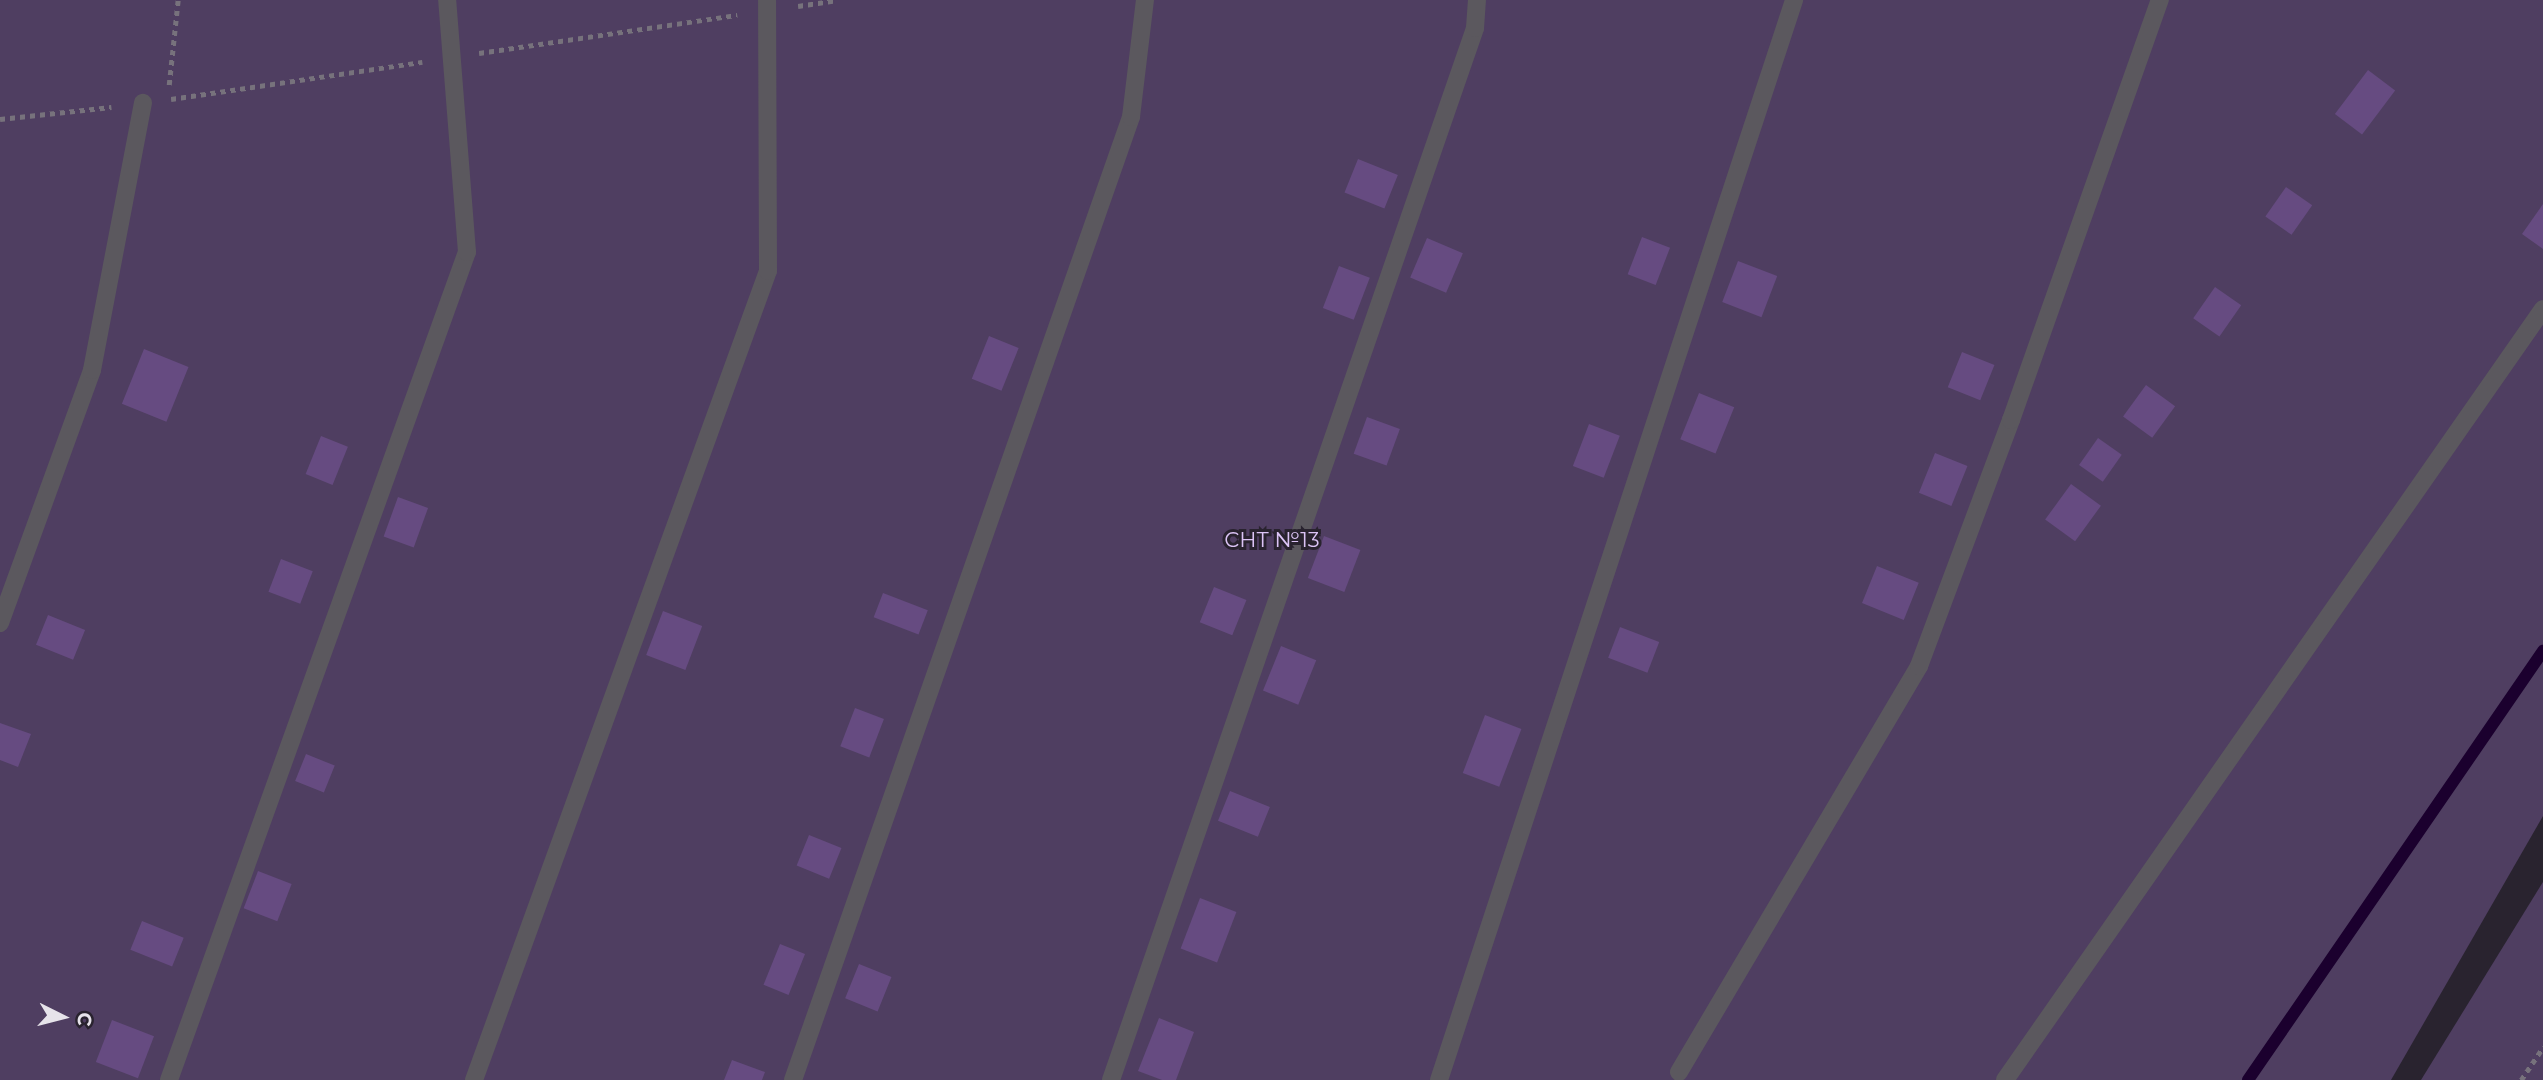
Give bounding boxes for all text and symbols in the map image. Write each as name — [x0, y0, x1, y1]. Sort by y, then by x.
park label: СНТ №13 — [1224, 527, 1320, 553]
north arrow — [28, 982, 98, 1052]
text: С — [72, 1011, 97, 1027]

